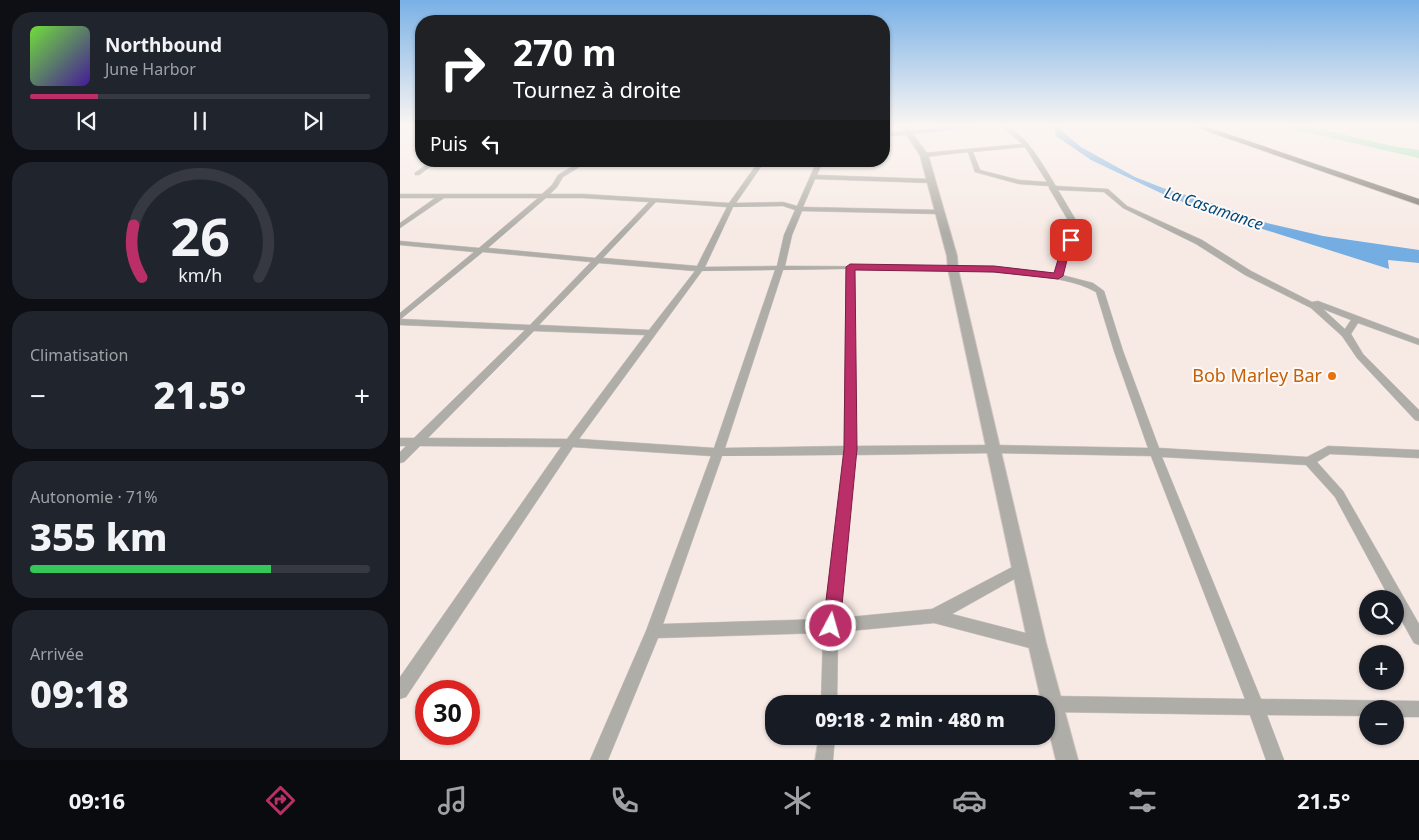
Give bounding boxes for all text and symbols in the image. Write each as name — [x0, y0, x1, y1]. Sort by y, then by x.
text: 270 m — [513, 29, 616, 76]
text: Northbound — [105, 32, 222, 58]
icon: right — [430, 35, 495, 100]
text: June Harbor — [105, 58, 196, 80]
text: Tournez à droite — [513, 74, 681, 104]
icon: previous — [73, 107, 101, 135]
icon: pause — [186, 107, 214, 135]
icon: next — [299, 107, 327, 135]
icon: left — [477, 130, 505, 158]
text: Puis — [430, 131, 467, 157]
water label: La Casamance — [1162, 181, 1266, 235]
text: 26 — [170, 200, 230, 271]
pin — [1050, 219, 1092, 261]
icon: arrive — [1057, 226, 1085, 254]
text: km/h — [178, 263, 222, 287]
text: Climatisation — [30, 344, 128, 366]
place label: Bob Marley Bar — [1192, 363, 1323, 387]
text: 21.5° — [154, 368, 246, 420]
marker: Bob Marley Bar — [1326, 370, 1338, 382]
text: − — [30, 376, 46, 414]
text: + — [354, 376, 370, 414]
text: Autonomie · 71% — [30, 486, 157, 508]
text: 355 km — [30, 510, 168, 562]
map controls — [1359, 590, 1404, 745]
button: search — [1359, 590, 1404, 635]
position arrow — [804, 599, 856, 651]
text: Arrivée — [30, 643, 84, 665]
button: + — [1359, 645, 1404, 690]
text: 09:18 — [30, 667, 129, 719]
speed limit sign: 30 — [415, 680, 480, 745]
button: − — [1359, 700, 1404, 745]
text: 09:18 · 2 min · 480 m — [815, 707, 1005, 733]
icon: directions — [263, 783, 298, 818]
icon: music — [435, 783, 470, 818]
icon: phone — [607, 783, 642, 818]
icon: climate — [780, 783, 815, 818]
icon: car — [952, 783, 987, 818]
icon: filters — [1125, 783, 1160, 818]
text: 09:16 — [69, 785, 125, 815]
text: 21.5° — [1297, 785, 1350, 815]

